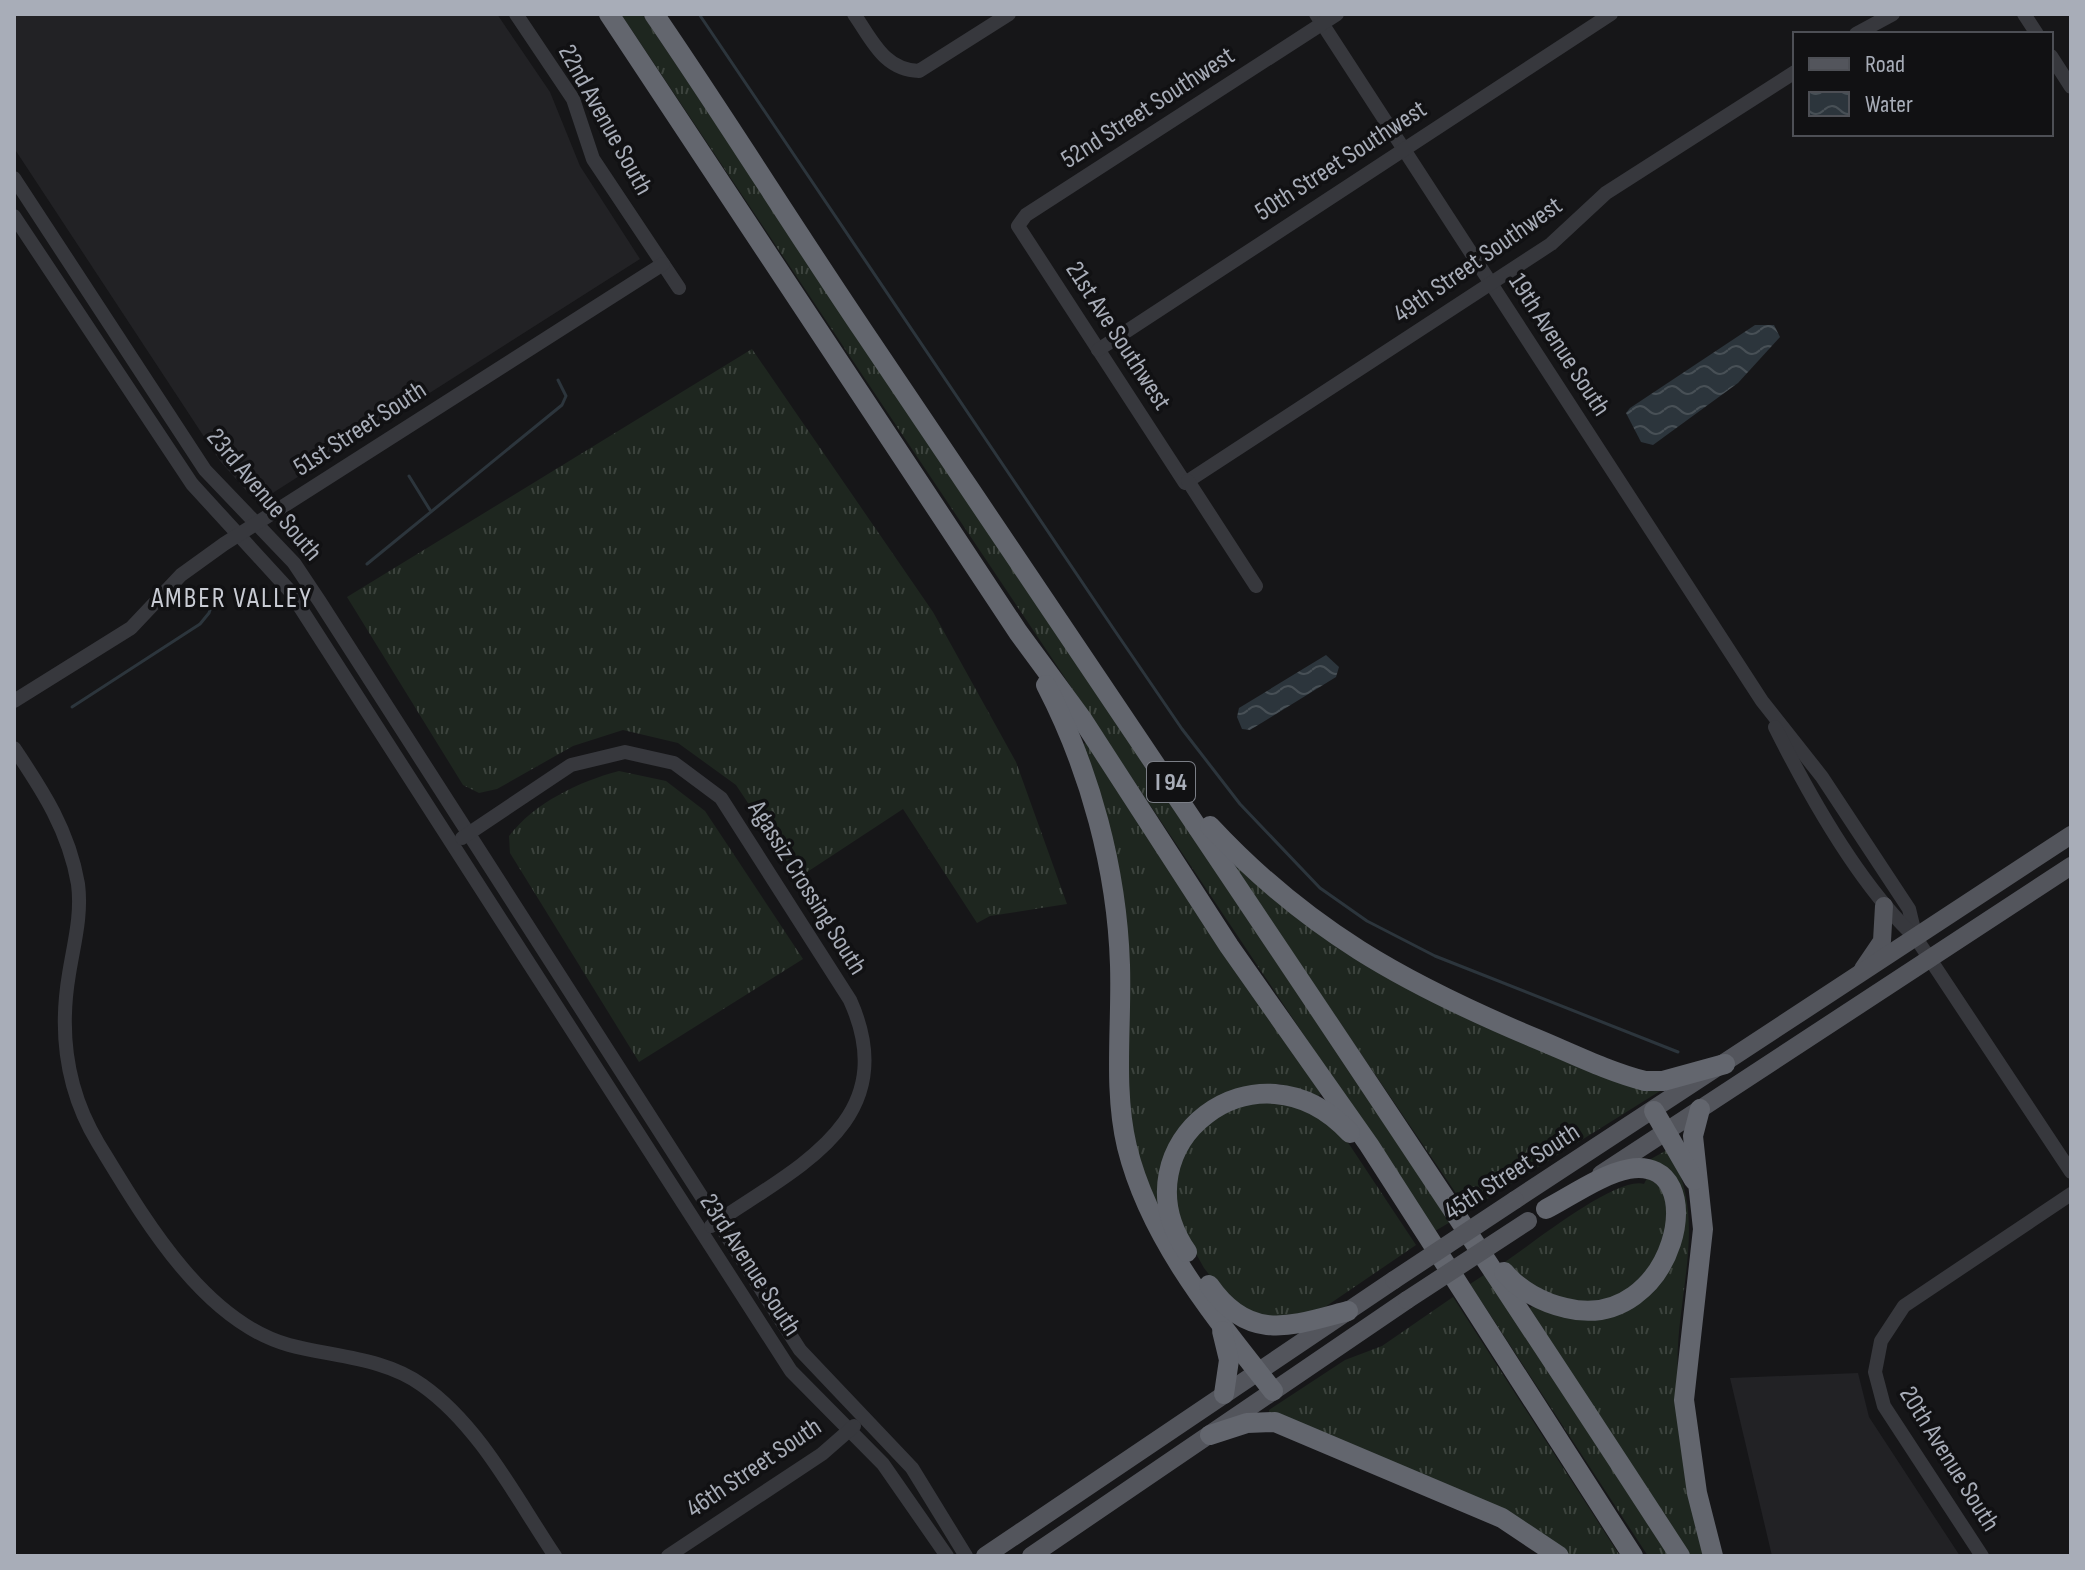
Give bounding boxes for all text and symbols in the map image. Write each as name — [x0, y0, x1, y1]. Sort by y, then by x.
legend — [1793, 32, 2053, 136]
street label: 22nd Avenue South — [551, 39, 659, 201]
street label: 52nd Street Southwest — [1056, 40, 1240, 176]
text: Road — [1865, 50, 1905, 79]
text: Water — [1865, 90, 1913, 119]
street label: 50th Street Southwest — [1249, 94, 1433, 228]
street label: 49th Street Southwest — [1388, 190, 1568, 330]
street label: 21st Ave Southwest — [1059, 256, 1177, 416]
street label: 19th Avenue South — [1501, 268, 1617, 422]
street label: 51st Street South — [288, 375, 432, 483]
street label: 23rd Avenue South — [200, 423, 328, 567]
district label: AMBER VALLEY — [150, 582, 313, 615]
road number: I 94 — [1147, 762, 1195, 802]
street label: Agassiz Crossing South — [741, 794, 873, 981]
street label: 45th Street South — [1438, 1117, 1586, 1227]
street label: 23rd Avenue South — [693, 1188, 807, 1342]
street label: 20th Avenue South — [1892, 1381, 2006, 1537]
street label: 46th Street South — [681, 1411, 827, 1525]

